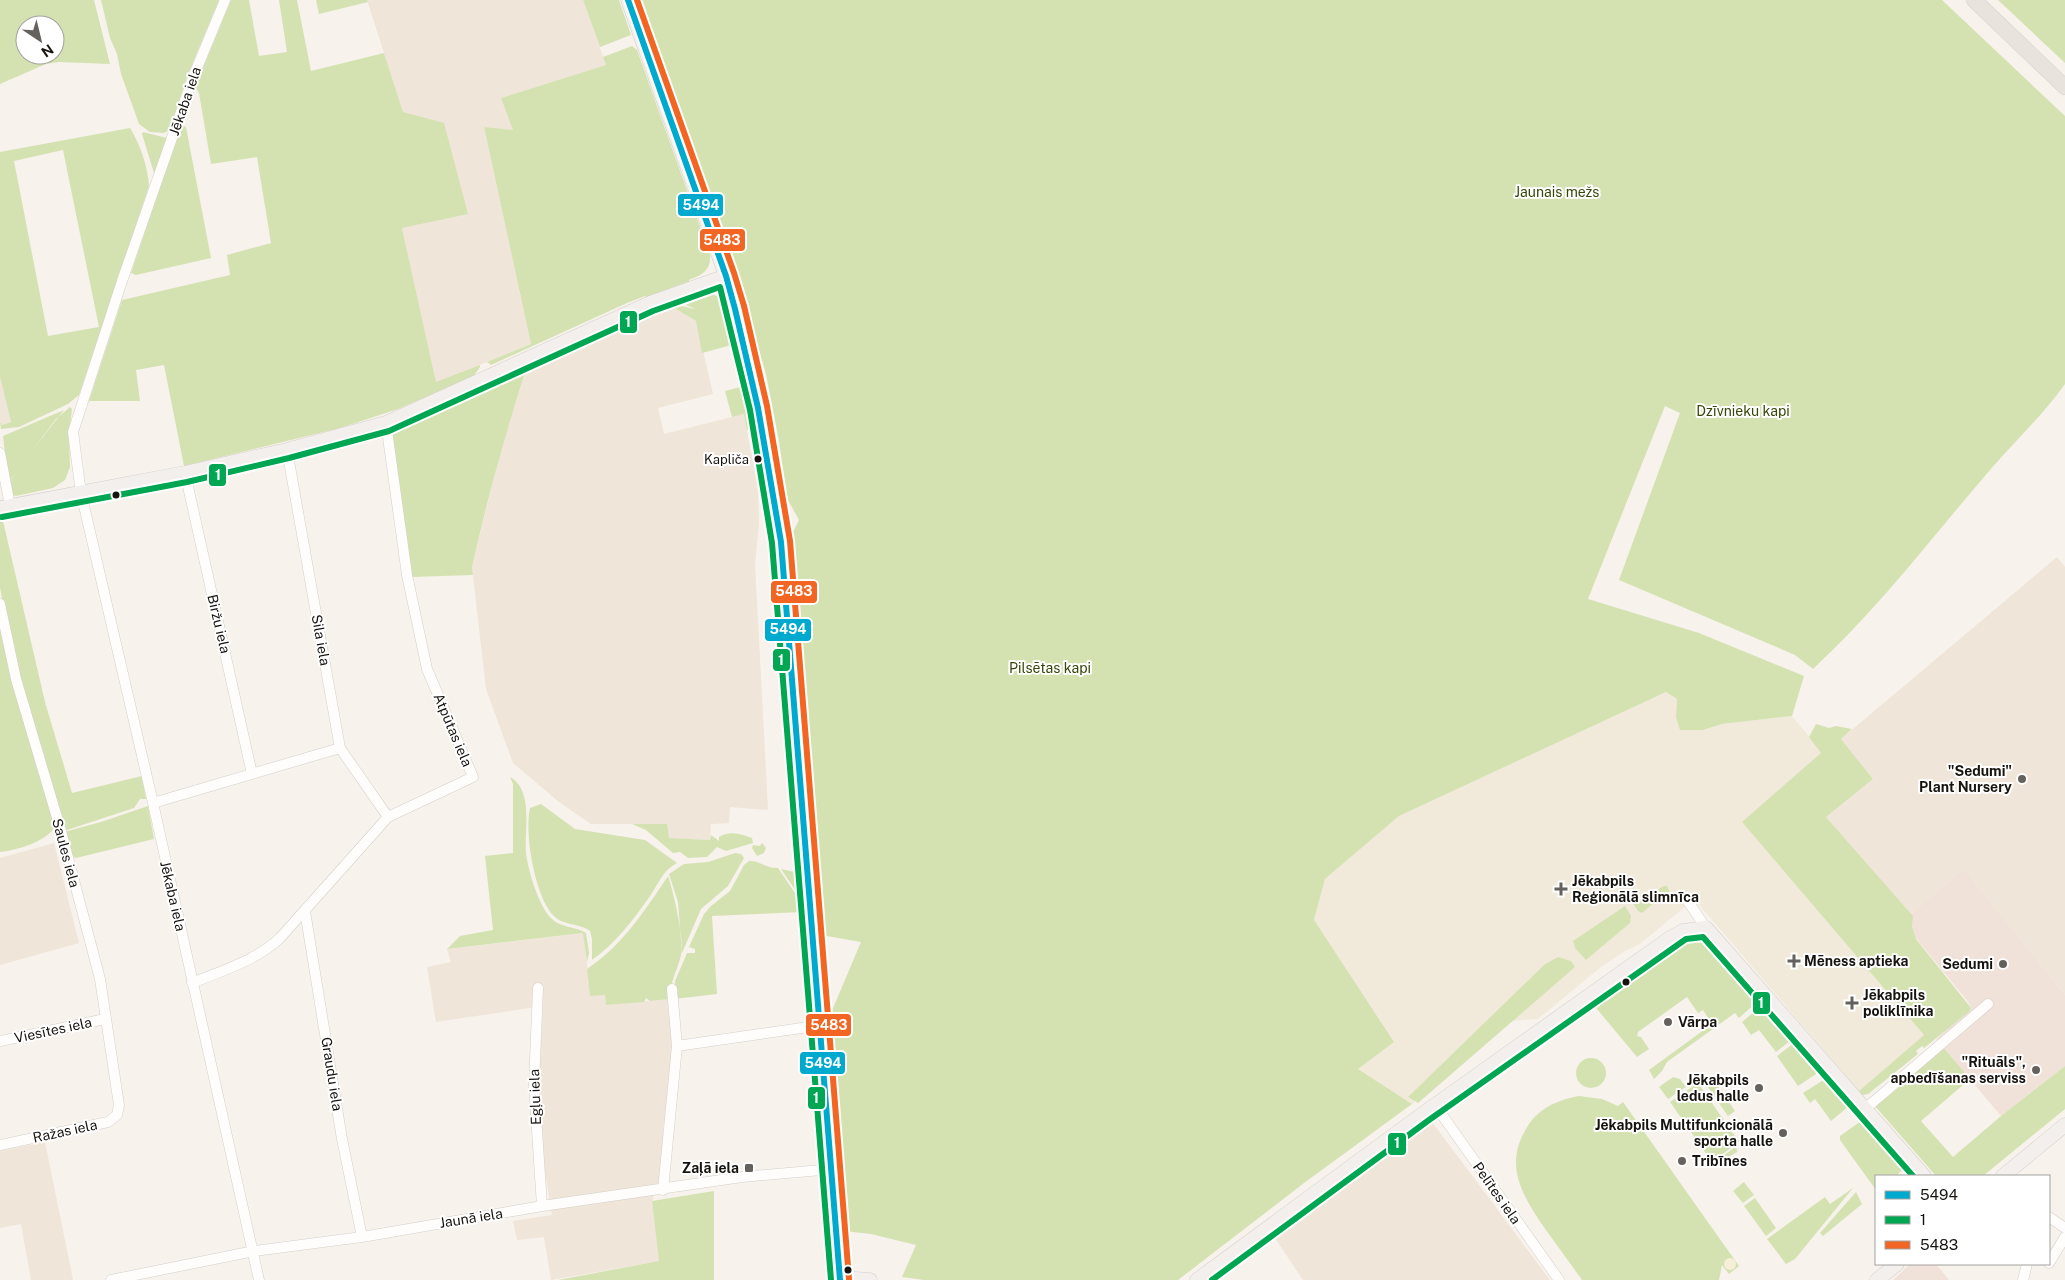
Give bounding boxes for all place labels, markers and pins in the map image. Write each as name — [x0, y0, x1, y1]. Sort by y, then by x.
place label: Kapliča — [704, 452, 749, 467]
marker: Kapliča — [753, 454, 763, 464]
unlabelled marker — [111, 490, 121, 500]
place label: "Sedumi" Plant Nursery — [1919, 763, 2012, 795]
marker: "Sedumi" Plant Nursery — [2016, 773, 2028, 785]
place label: Jēkabpils Reģionālā slimnīca — [1572, 873, 1699, 905]
marker: Jēkabpils Reģionālā slimnīca — [1554, 882, 1568, 896]
place label: Mēness aptieka — [1804, 953, 1909, 969]
marker: Mēness aptieka — [1788, 955, 1800, 967]
place label: Sedumi — [1942, 956, 1993, 972]
marker: Sedumi — [1997, 958, 2009, 970]
unlabelled marker — [1621, 977, 1631, 987]
place label: Jēkabpils poliklīnika — [1863, 987, 1933, 1019]
marker: Jēkabpils poliklīnika — [1845, 996, 1859, 1010]
place label: Vārpa — [1678, 1014, 1717, 1030]
marker: Vārpa — [1662, 1016, 1674, 1028]
place label: "Rituāls", apbedīšanas serviss — [1890, 1054, 2026, 1086]
marker: "Rituāls", apbedīšanas serviss — [2030, 1064, 2042, 1076]
place label: Jēkabpils ledus halle — [1677, 1072, 1749, 1104]
marker: Jēkabpils ledus halle — [1753, 1082, 1765, 1094]
place label: Jēkabpils Multifunkcionālā sporta halle — [1595, 1117, 1773, 1149]
marker: Jēkabpils Multifunkcionālā sporta halle — [1777, 1127, 1789, 1139]
place label: Tribīnes — [1692, 1153, 1747, 1169]
marker: Tribīnes — [1676, 1155, 1688, 1167]
place label: Zaļā iela — [682, 1160, 739, 1176]
marker: Zaļā iela — [743, 1162, 755, 1174]
unlabelled marker — [843, 1265, 853, 1275]

